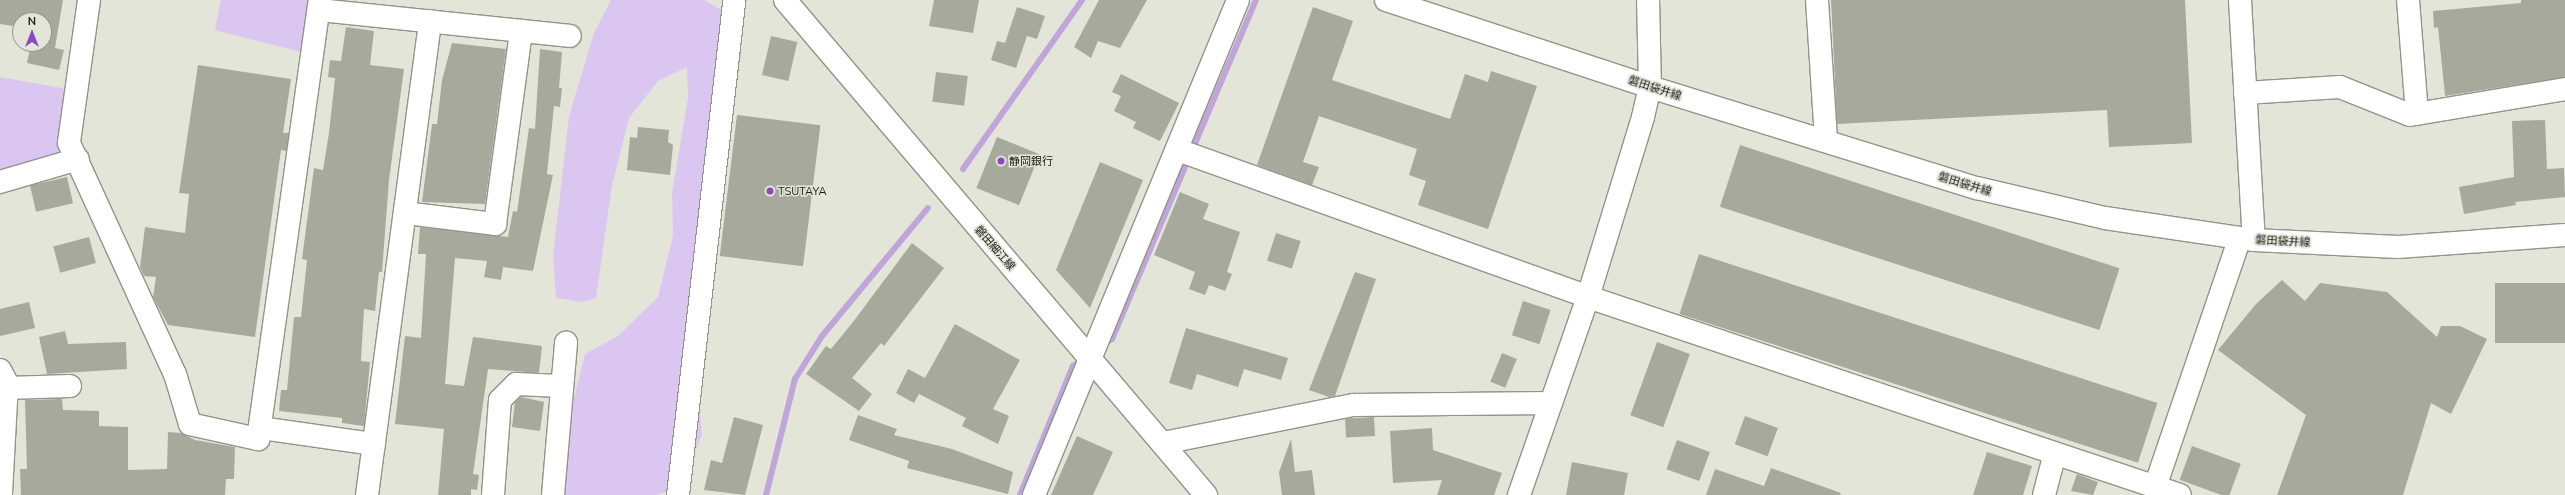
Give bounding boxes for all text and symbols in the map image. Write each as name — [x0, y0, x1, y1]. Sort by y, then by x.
north arrow — [12, 12, 52, 52]
text: N — [28, 14, 36, 28]
street label: 磐田袋井線 — [1627, 73, 1683, 103]
place label: 静岡銀行 — [1009, 154, 1053, 168]
marker: 静岡銀行 — [996, 156, 1006, 166]
street label: 磐田袋井線 — [1937, 170, 1993, 198]
place label: TSUTAYA — [778, 184, 826, 198]
marker: TSUTAYA — [765, 186, 775, 196]
street label: 磐田細江線 — [972, 223, 1018, 273]
street label: 磐田袋井線 — [2255, 233, 2311, 249]

